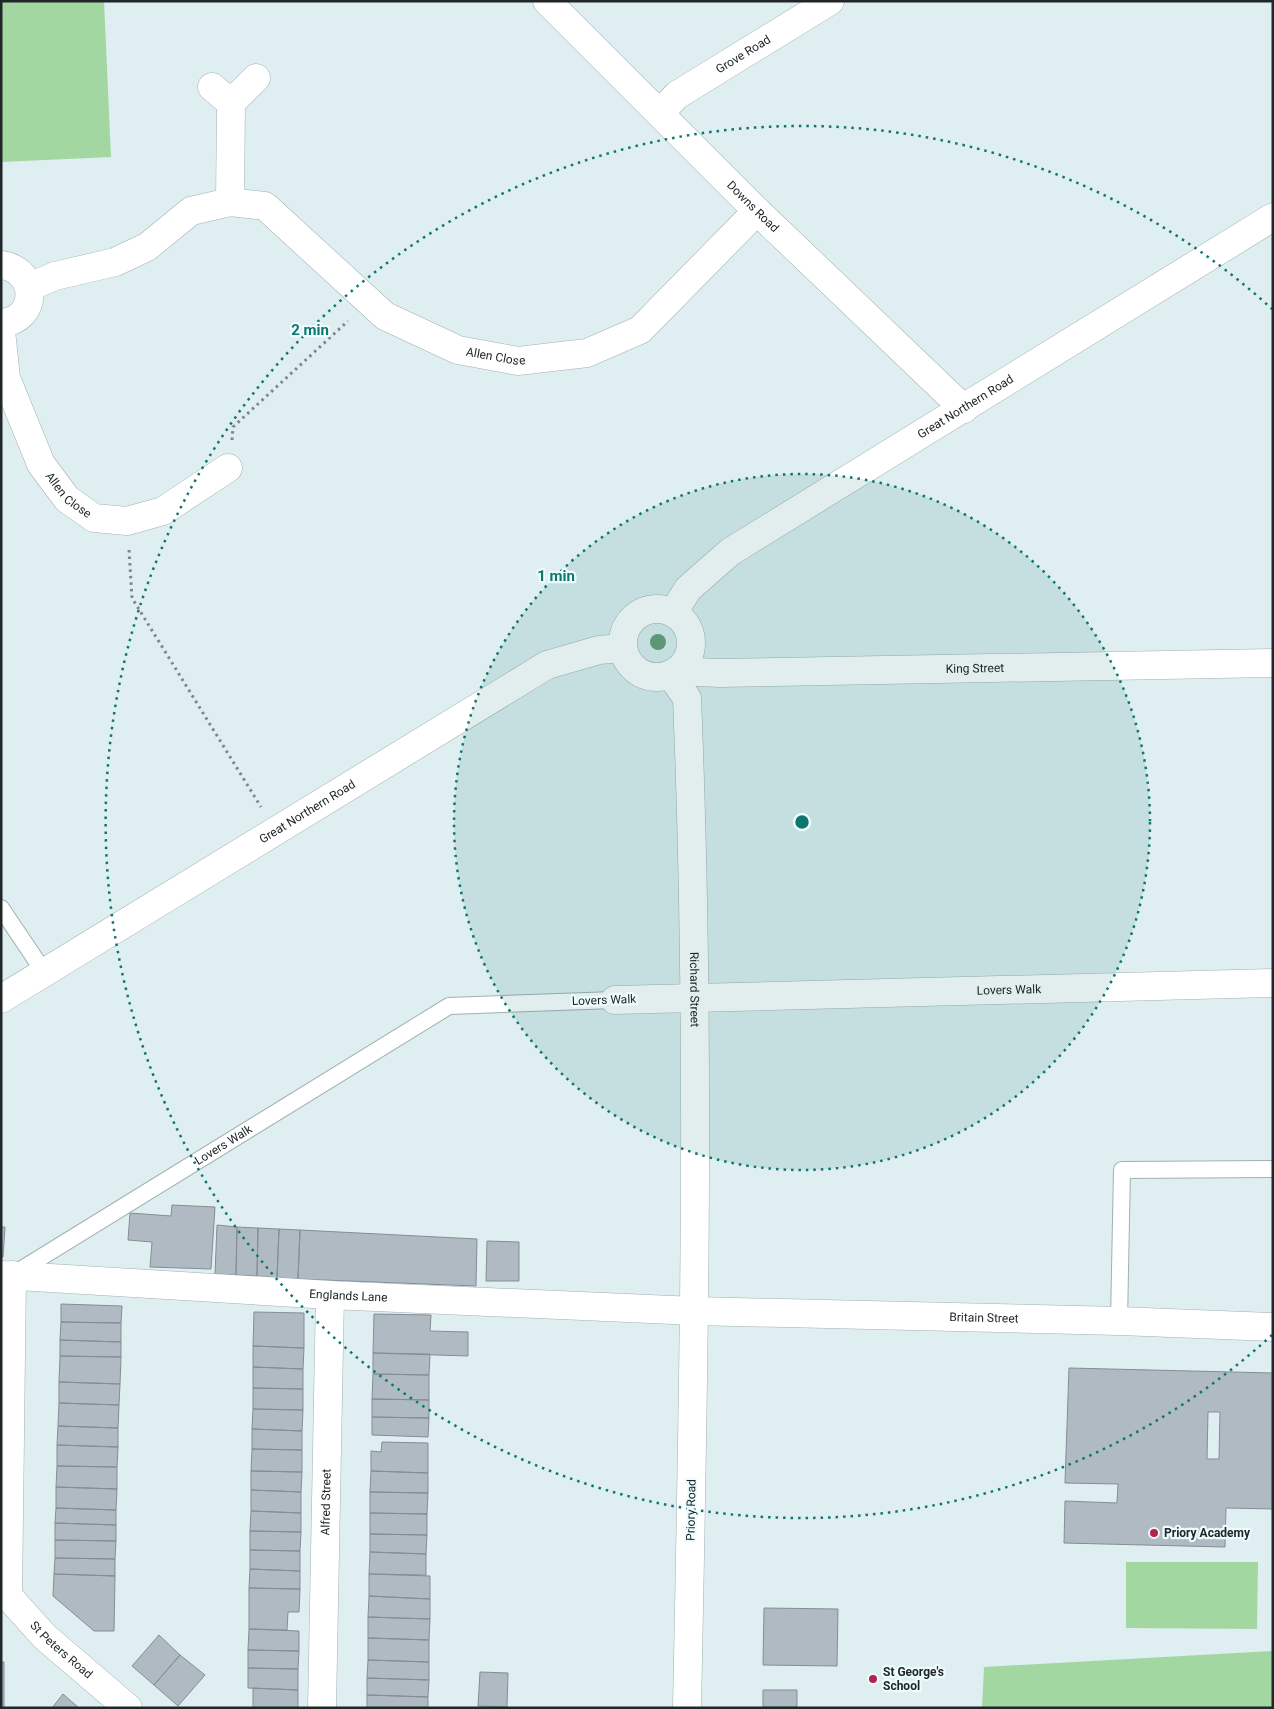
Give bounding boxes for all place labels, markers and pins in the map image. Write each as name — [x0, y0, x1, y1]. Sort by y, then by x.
centre of rings — [793, 813, 811, 831]
place label: Priory Academy — [1164, 1526, 1251, 1540]
marker: Priory Academy — [1148, 1527, 1160, 1539]
place label: St George's School — [883, 1665, 944, 1693]
marker: St George's School — [867, 1673, 879, 1685]

